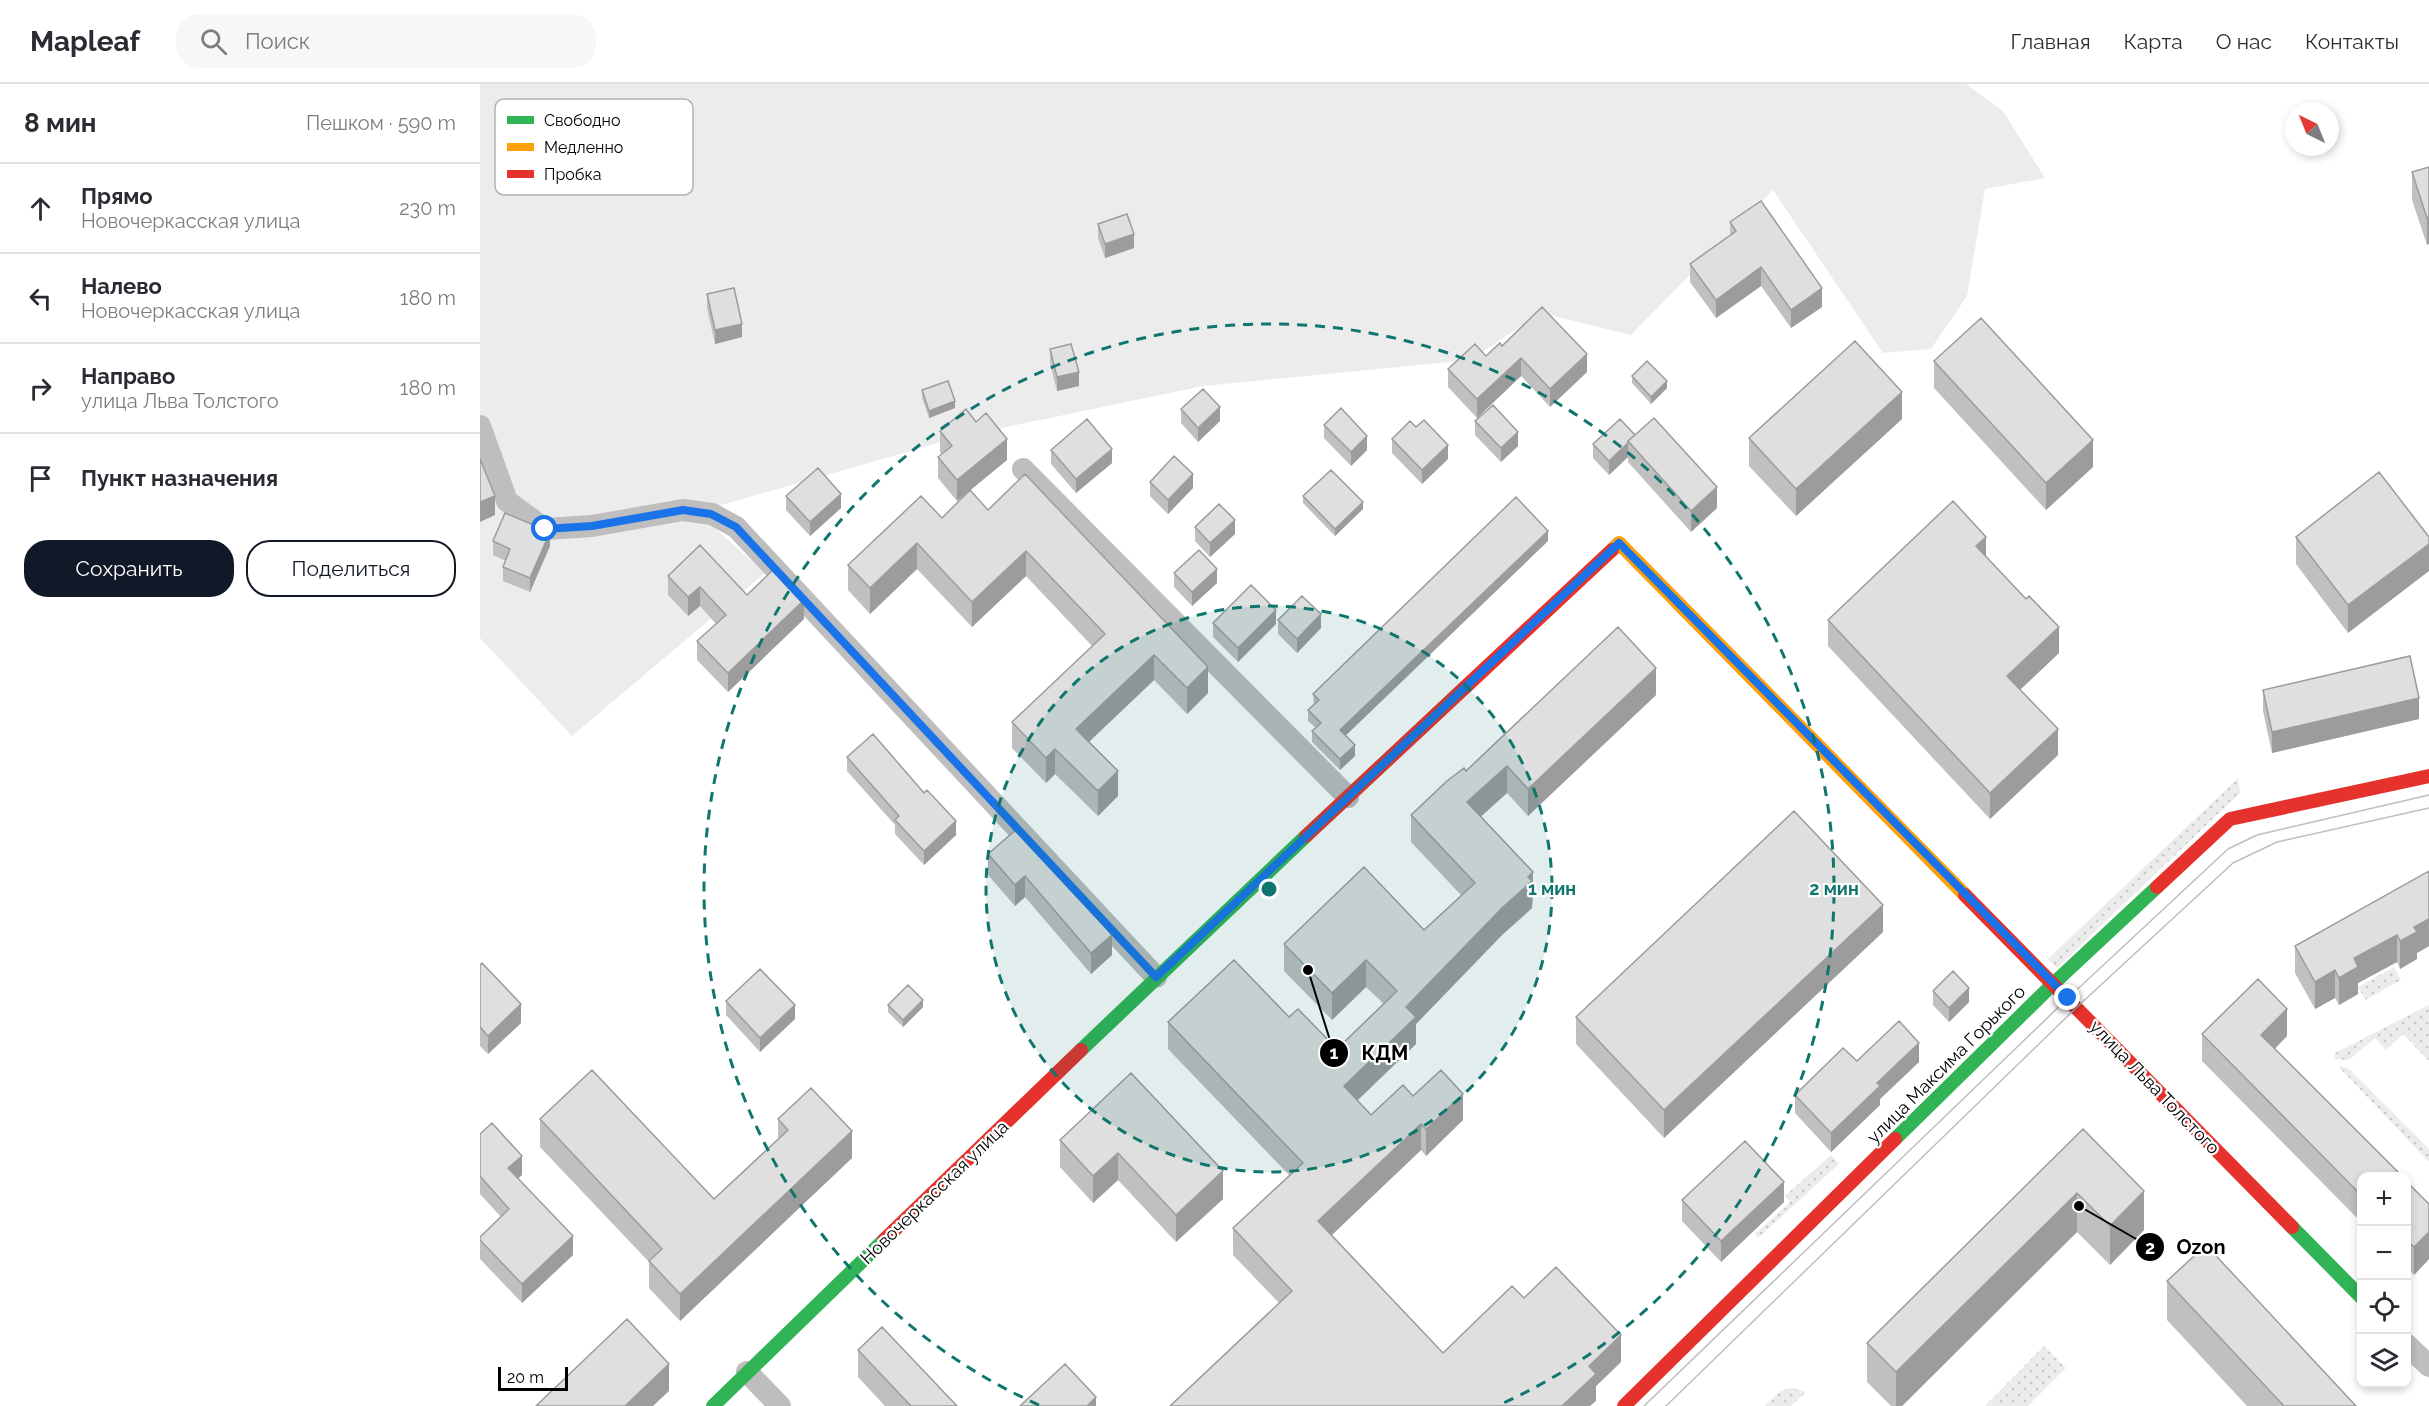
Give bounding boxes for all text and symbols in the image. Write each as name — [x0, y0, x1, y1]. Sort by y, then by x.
search box — [176, 14, 596, 68]
text: Mapleaf — [30, 25, 140, 58]
icon: search — [197, 25, 230, 58]
text: Поиск — [245, 28, 310, 54]
text: Главная — [2011, 29, 2091, 54]
text: Карта — [2124, 29, 2183, 54]
text: О нас — [2216, 29, 2272, 54]
text: Контакты — [2305, 29, 2399, 54]
legend — [495, 99, 693, 195]
north arrow — [2285, 102, 2339, 156]
text: 8 мин — [24, 108, 97, 138]
text: Пешком · 590 m — [306, 111, 456, 135]
text: Свободно — [544, 111, 620, 130]
text: Медленно — [544, 138, 623, 157]
text: Пробка — [544, 165, 602, 184]
text: Прямо — [81, 183, 153, 209]
icon: ahead — [24, 192, 57, 225]
text: 230 m — [399, 196, 456, 220]
text: Новочеркасская улица — [81, 209, 300, 233]
text: Налево — [81, 273, 162, 299]
icon: left — [24, 282, 57, 315]
text: 180 m — [400, 286, 456, 310]
text: Новочеркасская улица — [81, 299, 300, 323]
text: Направо — [81, 363, 175, 389]
icon: right — [24, 372, 57, 405]
text: 180 m — [400, 376, 456, 400]
text: улица Льва Толстого — [81, 389, 279, 413]
icon: arrive — [24, 462, 57, 495]
text: Пункт назначения — [81, 465, 278, 491]
route start — [531, 515, 557, 541]
button: Сохранить — [24, 540, 234, 597]
button: Поделиться — [246, 540, 456, 597]
text: 1 мин — [1528, 878, 1576, 899]
text: 2 мин — [1809, 878, 1859, 899]
centre of rings — [1259, 879, 1279, 899]
street label: улица Максима Горького — [1863, 980, 2030, 1147]
route end — [2054, 984, 2080, 1010]
street label: улица Льва Толстого — [2086, 1016, 2225, 1159]
callout: КДМ — [1319, 1034, 1420, 1072]
text: КДМ — [1362, 1041, 1408, 1065]
text: 1 — [1330, 1042, 1339, 1063]
street label: Новочеркасская улица — [856, 1116, 1012, 1268]
map controls — [2357, 1172, 2411, 1388]
button: + — [2357, 1172, 2411, 1226]
button: − — [2357, 1226, 2411, 1280]
callout: Ozon — [2135, 1228, 2238, 1266]
text: Ozon — [2177, 1235, 2225, 1259]
text: 2 — [2145, 1237, 2155, 1258]
button: locate — [2357, 1280, 2411, 1334]
button: layers — [2357, 1334, 2411, 1388]
scale bar — [498, 1364, 568, 1392]
text: 20 m — [507, 1368, 544, 1387]

